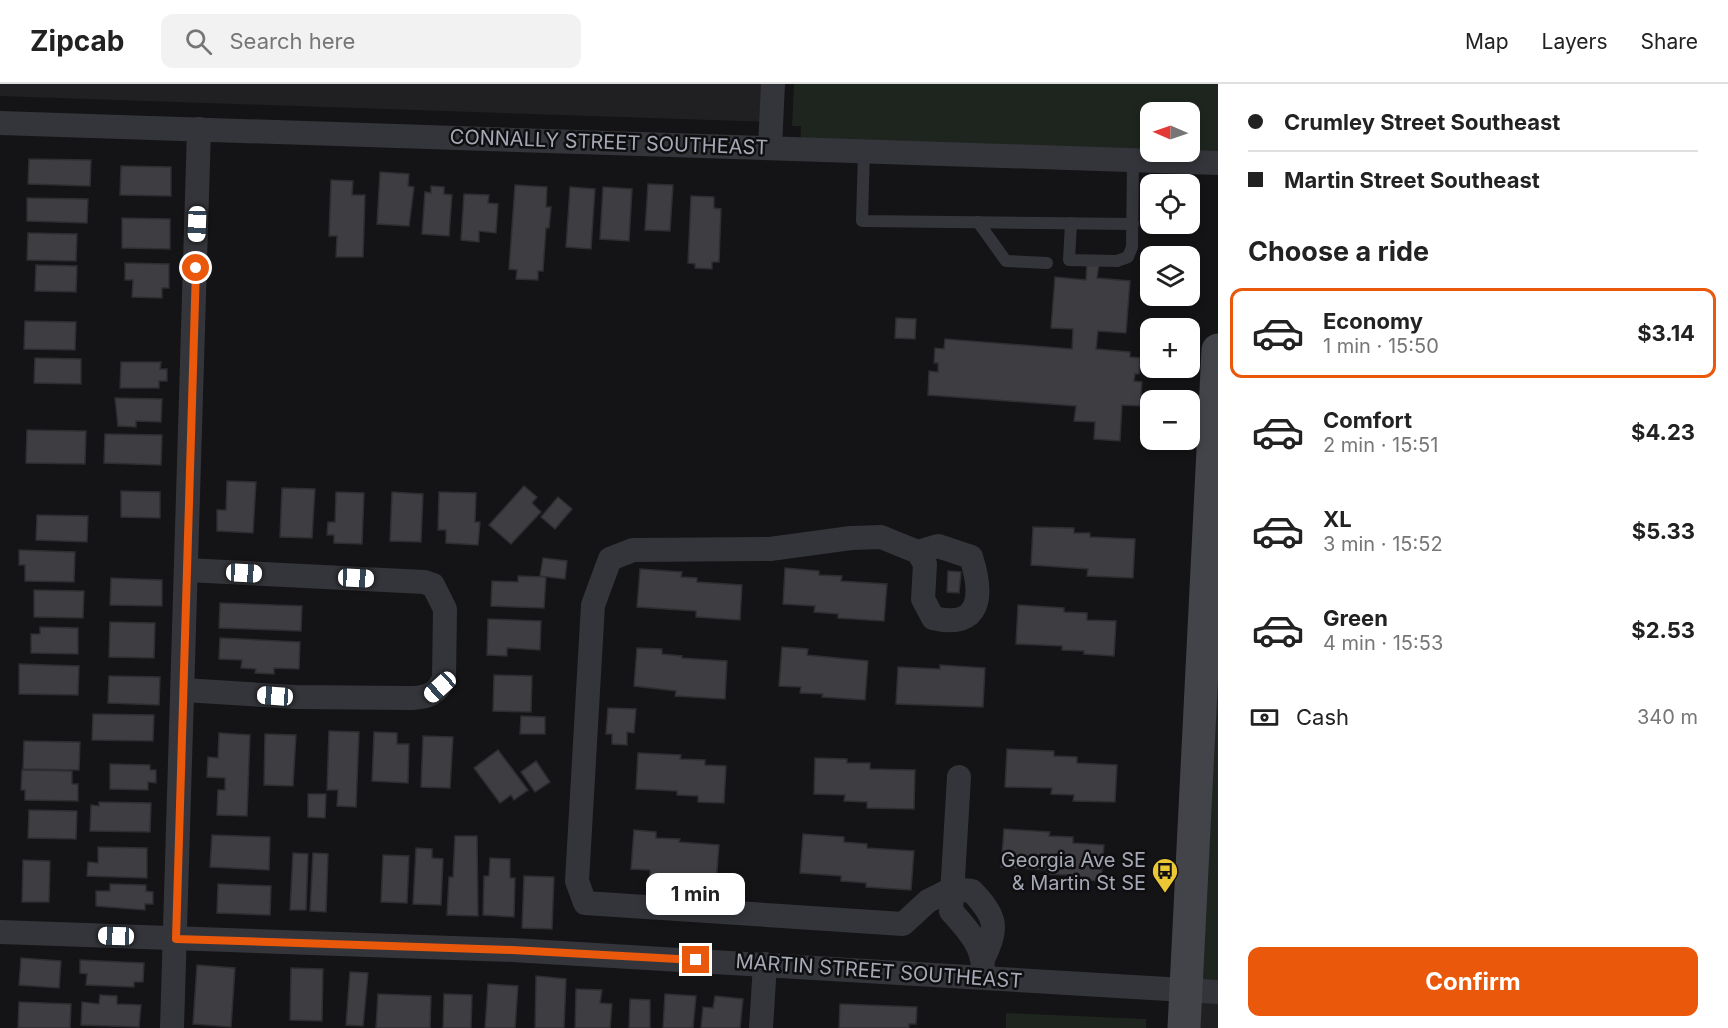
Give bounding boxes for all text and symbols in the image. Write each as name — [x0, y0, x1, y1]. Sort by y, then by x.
search box — [161, 14, 581, 68]
text: Zipcab — [30, 24, 125, 58]
icon: search — [182, 25, 215, 58]
text: Search here — [230, 28, 355, 54]
text: Map — [1465, 29, 1509, 54]
text: Layers — [1542, 29, 1608, 54]
text: Share — [1641, 29, 1698, 54]
north arrow — [1140, 102, 1200, 162]
map controls — [1140, 102, 1200, 450]
text: Crumley Street Southeast — [1284, 109, 1560, 135]
street label: CONNALLY STREET SOUTHEAST — [449, 124, 769, 160]
text: Martin Street Southeast — [1284, 167, 1540, 193]
button: locate — [1140, 174, 1200, 234]
car — [187, 206, 207, 242]
text: Choose a ride — [1248, 235, 1429, 268]
button: layers — [1140, 246, 1200, 306]
route start — [182, 254, 209, 281]
icon: car — [1251, 306, 1305, 360]
text: Economy — [1323, 308, 1423, 334]
button: + — [1140, 318, 1200, 378]
text: $3.14 — [1637, 320, 1695, 346]
text: 1 min · 15:50 — [1323, 334, 1439, 358]
button: − — [1140, 390, 1200, 450]
icon: car — [1251, 405, 1305, 459]
text: Comfort — [1323, 407, 1412, 433]
text: $4.23 — [1631, 419, 1695, 445]
text: 2 min · 15:51 — [1323, 433, 1438, 457]
icon: car — [1251, 504, 1305, 558]
text: XL — [1323, 506, 1352, 532]
text: $5.33 — [1632, 518, 1695, 544]
text: 3 min · 15:52 — [1323, 532, 1443, 556]
car — [226, 563, 262, 583]
car — [338, 568, 374, 588]
icon: car — [1251, 603, 1305, 657]
text: Green — [1323, 605, 1388, 631]
text: $2.53 — [1631, 617, 1695, 643]
text: 4 min · 15:53 — [1323, 631, 1443, 655]
car — [421, 668, 459, 706]
car — [256, 686, 294, 706]
icon: cash — [1248, 701, 1281, 734]
text: Cash — [1296, 704, 1349, 730]
text: 340 m — [1637, 705, 1698, 729]
place label: Georgia Ave SE & Martin St SE — [1001, 848, 1146, 895]
bus stop icon: Georgia Ave SE & Martin St SE — [1150, 856, 1180, 894]
callout: 1 min — [646, 873, 746, 915]
text: 1 min — [671, 882, 720, 906]
car — [98, 926, 134, 946]
route end — [682, 946, 709, 973]
button: Confirm — [1248, 947, 1698, 1016]
street label: MARTIN STREET SOUTHEAST — [735, 949, 1023, 993]

